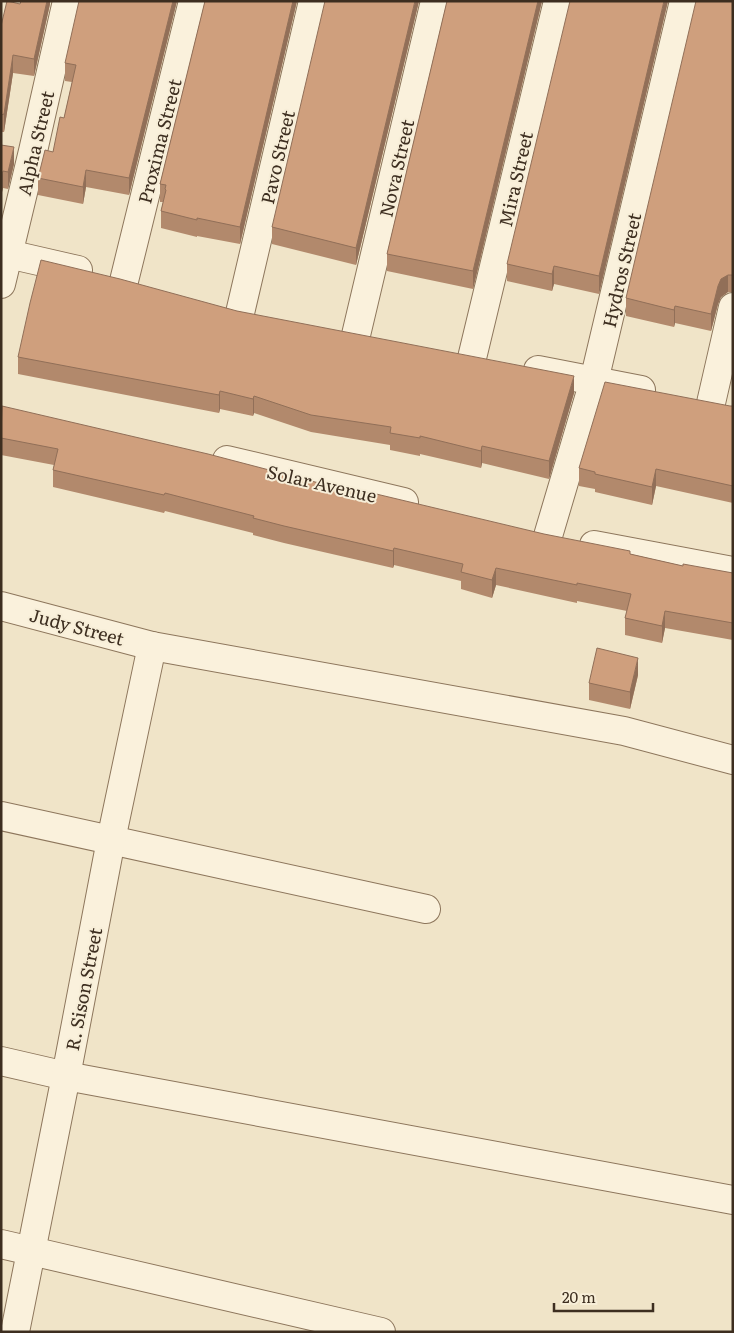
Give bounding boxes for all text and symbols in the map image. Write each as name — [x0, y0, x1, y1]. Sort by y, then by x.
street label: Proxima Street — [130, 75, 188, 206]
street label: Alpha Street — [10, 87, 60, 198]
street label: Pavo Street — [253, 107, 301, 207]
street label: Nova Street — [372, 116, 421, 220]
street label: Mira Street — [491, 128, 539, 229]
street label: Hydros Street — [595, 209, 647, 330]
street label: Solar Avenue — [264, 457, 380, 509]
street label: Judy Street — [27, 600, 128, 652]
street label: R. Sison Street — [58, 924, 108, 1053]
scale bar — [554, 1280, 653, 1312]
text: 20 m — [562, 1285, 596, 1308]

